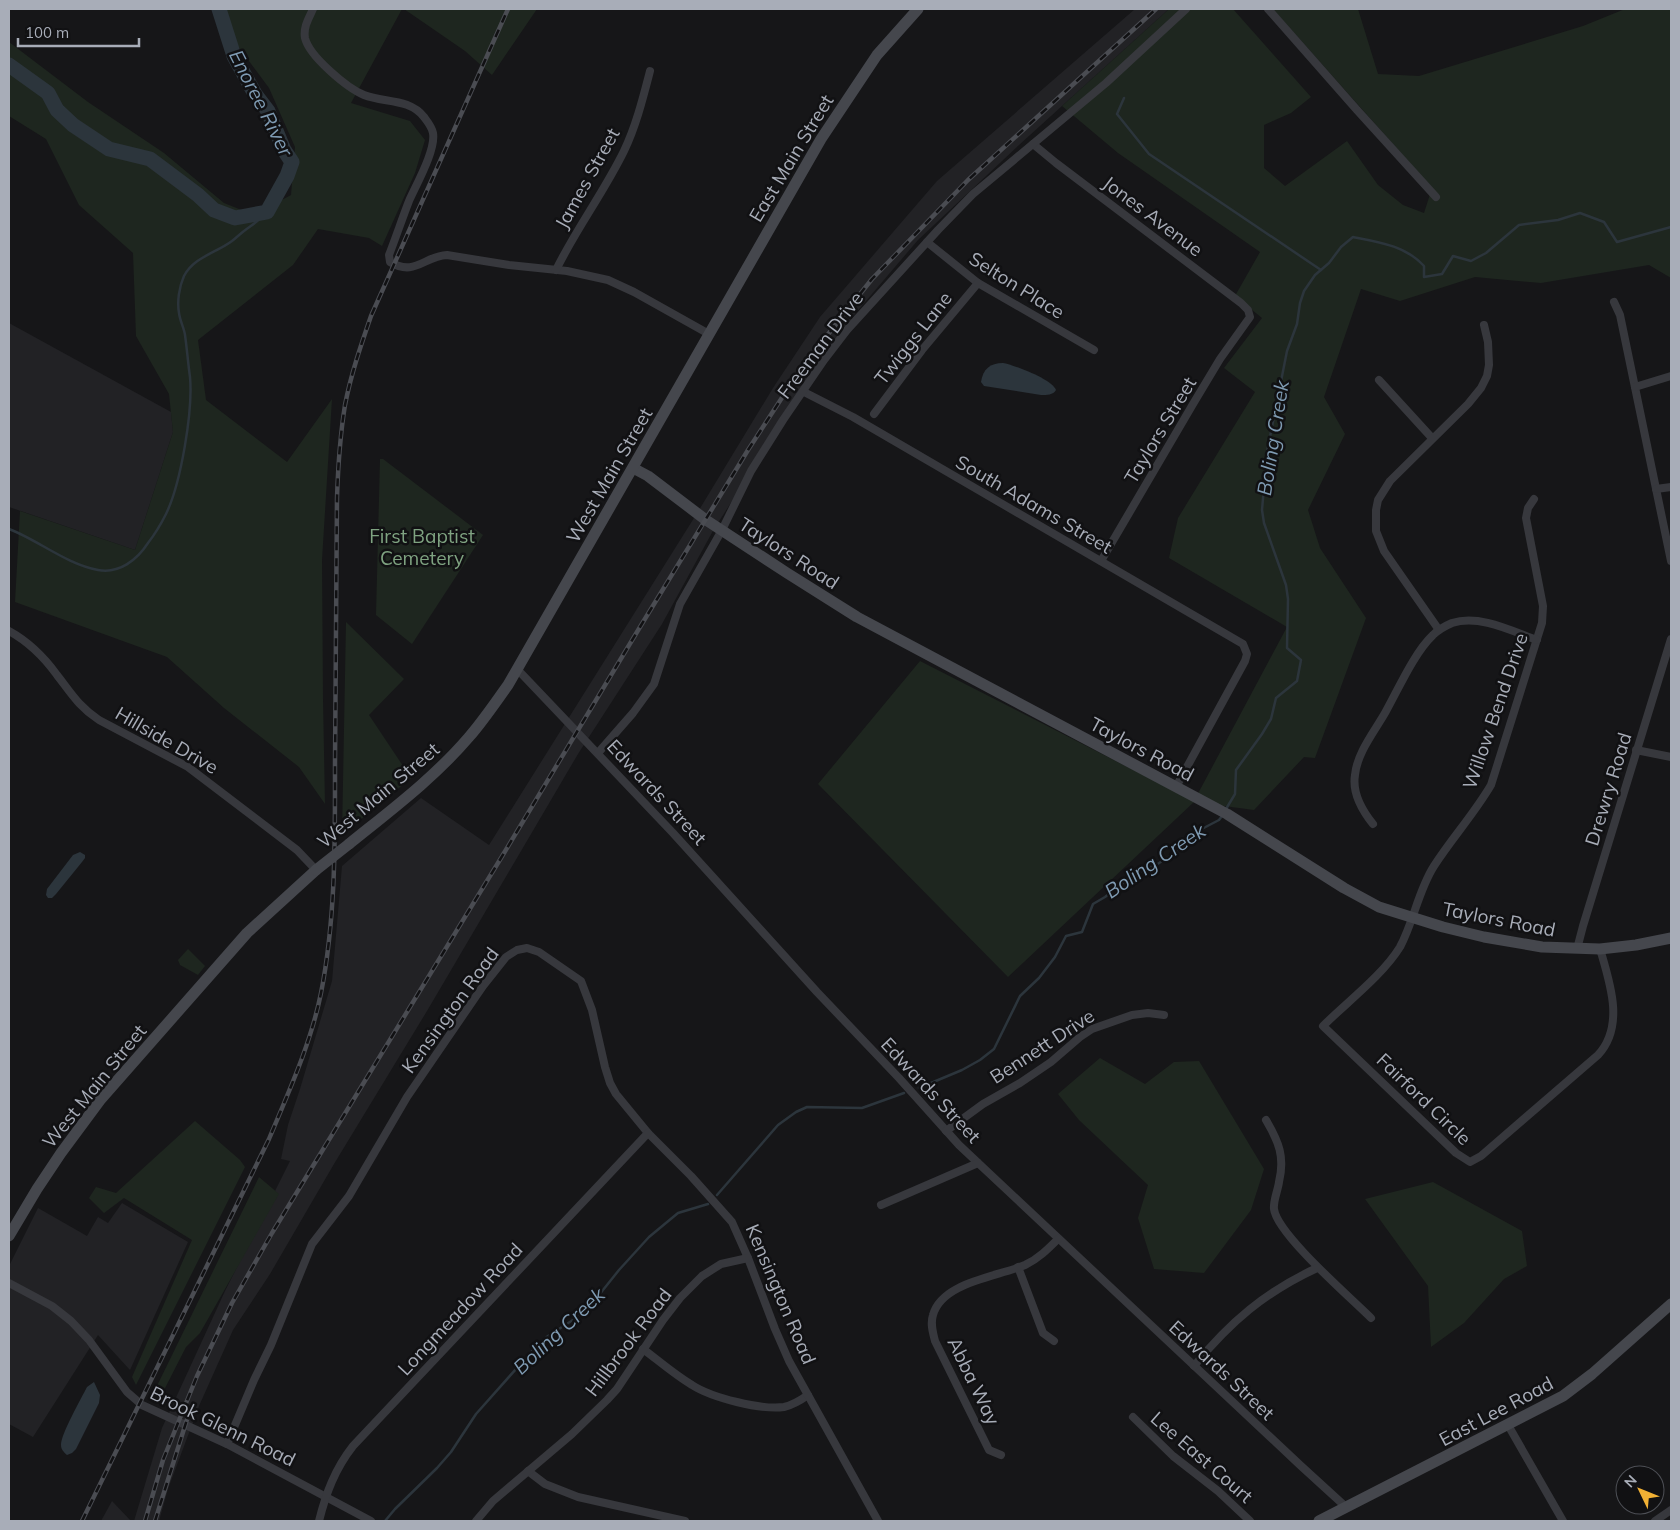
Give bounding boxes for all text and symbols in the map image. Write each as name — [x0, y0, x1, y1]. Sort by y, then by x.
scale bar — [18, 15, 139, 47]
text: 100 m — [25, 23, 69, 42]
water label: Enoree River — [224, 45, 299, 161]
street label: East Main Street — [744, 90, 839, 226]
street label: James Street — [549, 123, 625, 233]
street label: Jones Avenue — [1098, 171, 1208, 261]
street label: Selton Place — [965, 246, 1069, 324]
street label: Freeman Drive — [772, 287, 868, 403]
street label: Twiggs Lane — [869, 287, 957, 389]
street label: Taylors Street — [1119, 372, 1201, 488]
water label: Boling Creek — [1251, 378, 1294, 497]
street label: West Main Street — [561, 403, 658, 547]
street label: South Adams Street — [951, 449, 1117, 559]
street label: Taylors Road — [734, 512, 844, 594]
park label: First Baptist Cemetery — [369, 524, 475, 570]
street label: Willow Bend Drive — [1457, 630, 1533, 792]
street label: Hillside Drive — [111, 701, 223, 779]
street label: Taylors Road — [1086, 712, 1198, 786]
street label: Drewry Road — [1579, 730, 1637, 848]
street label: Edwards Street — [602, 734, 712, 850]
street label: West Main Street — [312, 737, 444, 853]
water label: Boling Creek — [1099, 817, 1211, 903]
street label: Taylors Road — [1440, 896, 1558, 942]
street label: Kensington Road — [396, 942, 504, 1078]
street label: Bennett Drive — [985, 1003, 1099, 1089]
street label: West Main Street — [37, 1019, 151, 1153]
street label: Edwards Street — [876, 1032, 986, 1148]
street label: Fairford Circle — [1372, 1048, 1476, 1150]
street label: Kensington Road — [741, 1220, 821, 1368]
street label: Longmeadow Road — [392, 1238, 528, 1380]
water label: Boling Creek — [508, 1281, 610, 1379]
street label: Hillbrook Road — [580, 1283, 676, 1401]
street label: Edwards Street — [1164, 1315, 1280, 1425]
street label: Abba Way — [942, 1333, 1006, 1429]
street label: East Lee Road — [1435, 1371, 1557, 1451]
street label: Brook Glenn Road — [146, 1380, 300, 1472]
street label: Lee East Court — [1146, 1406, 1258, 1508]
north arrow — [1615, 1465, 1665, 1515]
text: N — [1620, 1471, 1641, 1491]

